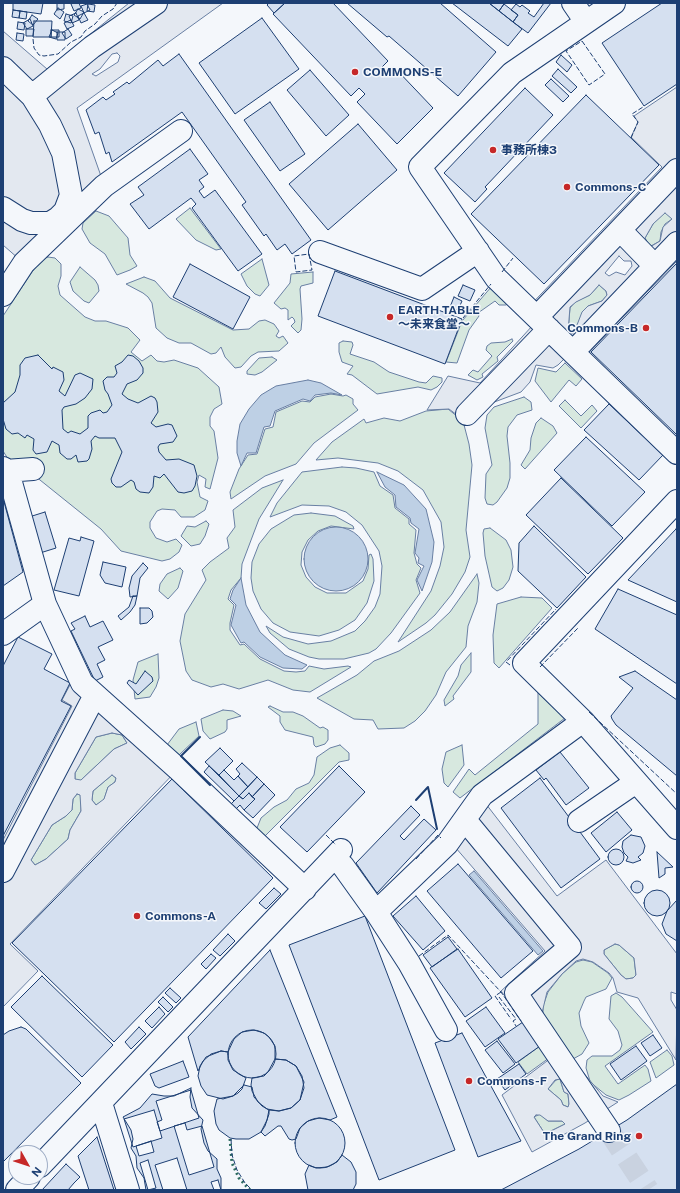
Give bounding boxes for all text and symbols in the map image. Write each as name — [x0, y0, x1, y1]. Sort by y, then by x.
place label: COMMONS-E — [363, 65, 442, 79]
marker: COMMONS-E — [350, 67, 360, 77]
place label: 事務所棟3 — [501, 143, 557, 157]
marker: 事務所棟3 — [488, 145, 498, 155]
place label: Commons-C — [575, 180, 646, 194]
marker: Commons-C — [562, 182, 572, 192]
place label: EARTH TABLE 〜未来食堂〜 — [398, 303, 480, 331]
marker: EARTH TABLE 〜未来食堂〜 — [385, 312, 395, 322]
place label: Commons-B — [567, 321, 638, 335]
marker: Commons-B — [641, 323, 651, 333]
place label: Commons-A — [145, 909, 216, 923]
marker: Commons-A — [132, 911, 142, 921]
place label: Commons-F — [477, 1074, 547, 1088]
marker: Commons-F — [464, 1076, 474, 1086]
place label: The Grand Ring — [543, 1129, 631, 1143]
marker: The Grand Ring — [634, 1131, 644, 1141]
north arrow — [8, 1145, 48, 1185]
text: N — [29, 1165, 44, 1179]

